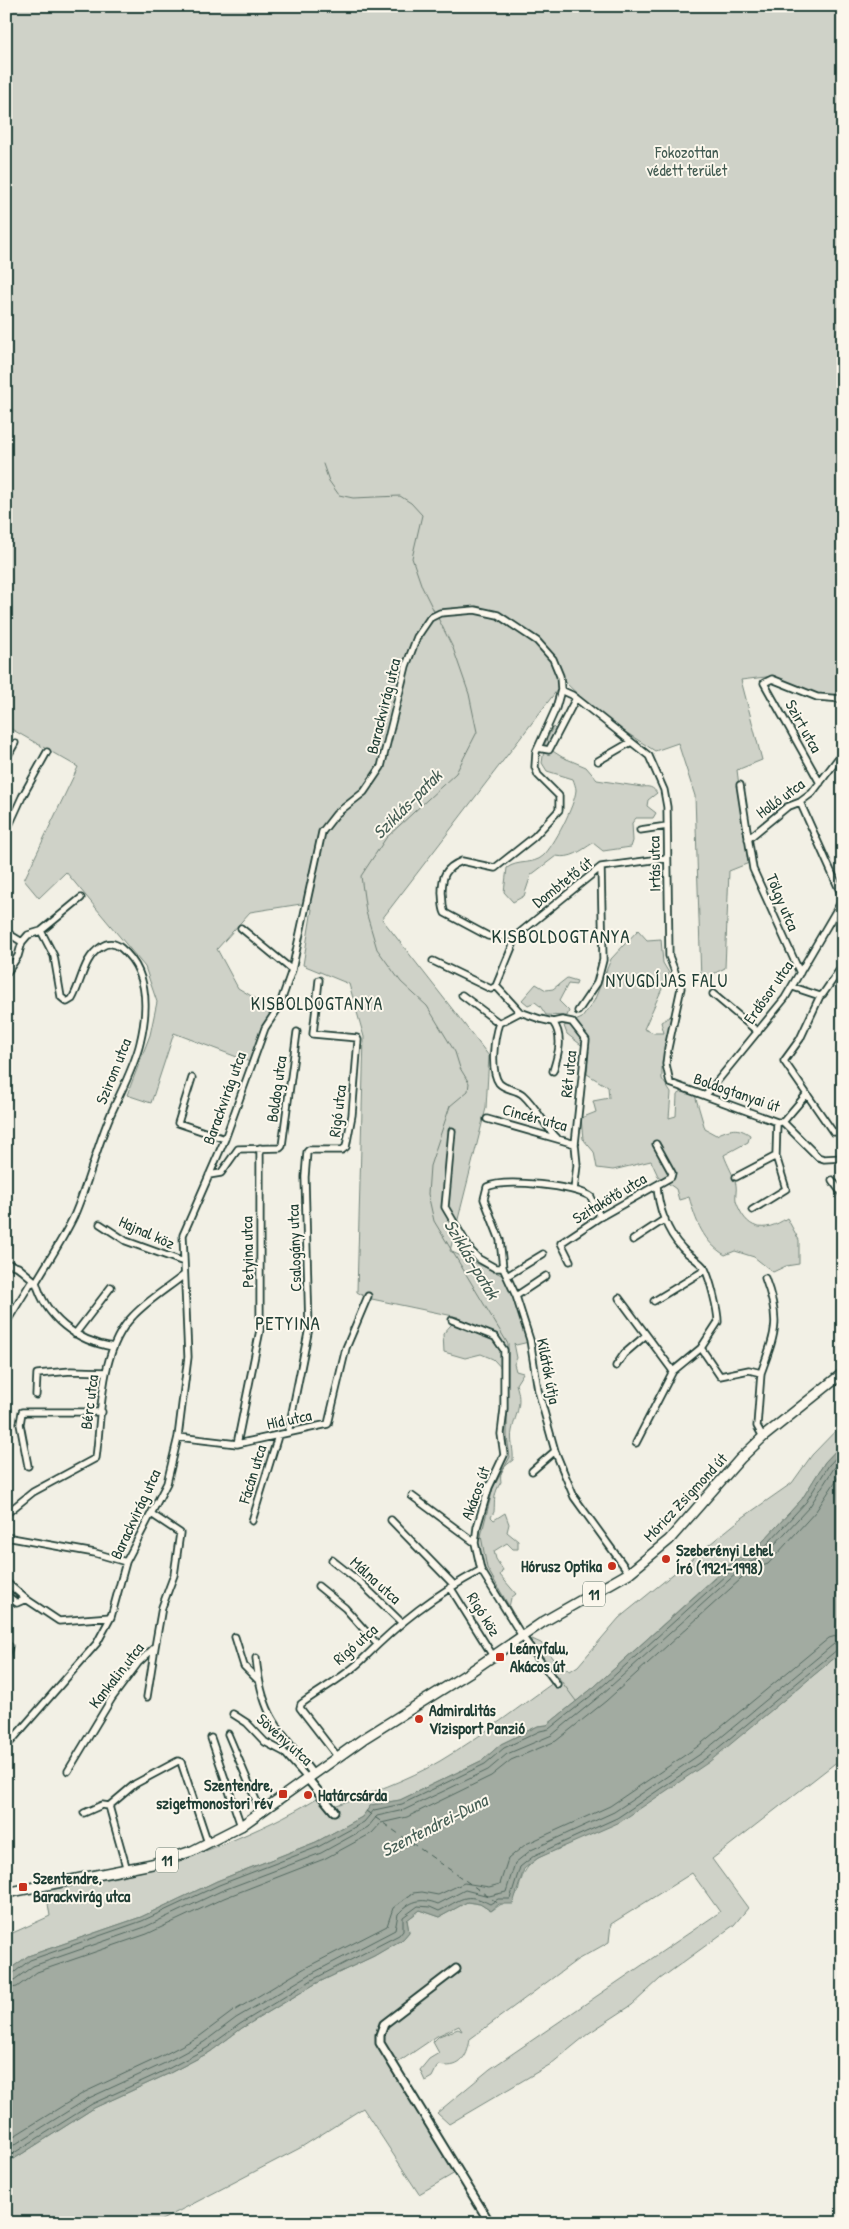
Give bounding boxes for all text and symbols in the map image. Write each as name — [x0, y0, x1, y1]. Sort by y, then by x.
park label: Fokozottan védett terület — [647, 141, 728, 181]
street label: Barackvirág utca — [361, 656, 405, 756]
street label: Szirt utca — [780, 696, 828, 756]
water label: Sziklás-patak — [367, 763, 448, 844]
street label: Holló utca — [751, 773, 809, 823]
street label: Irtás utca — [643, 836, 665, 892]
street label: Dombtető út — [527, 851, 597, 913]
street label: Tölgy utca — [761, 870, 805, 934]
district label: KISBOLDOGTANYA — [491, 923, 631, 949]
street label: Erdősor utca — [738, 956, 798, 1028]
district label: NYUGDÍJAS FALU — [606, 968, 728, 993]
district label: KISBOLDOGTANYA — [251, 991, 383, 1016]
street label: Szirom utca — [90, 1035, 136, 1107]
street label: Barackvirág utca — [197, 1049, 251, 1147]
street label: Rét utca — [555, 1049, 581, 1099]
street label: Boldog utca — [260, 1054, 292, 1124]
street label: Boldogtanyai út — [691, 1067, 784, 1117]
street label: Rigó utca — [323, 1084, 351, 1138]
street label: Cincér utca — [500, 1098, 570, 1136]
street label: Szitakötő utca — [568, 1167, 650, 1229]
street label: Csalogány utca — [281, 1204, 307, 1292]
street label: Hajnal köz — [116, 1210, 179, 1254]
water label: Sziklás-patak — [438, 1214, 506, 1305]
street label: Petyina utca — [235, 1216, 259, 1288]
district label: PETYINA — [255, 1310, 321, 1336]
street label: Kilátók útja — [532, 1336, 566, 1406]
street label: Bérc utca — [75, 1373, 103, 1431]
street label: Híd utca — [265, 1404, 313, 1434]
street label: Fácán utca — [232, 1442, 271, 1507]
street label: Móricz Zsigmond út — [638, 1448, 732, 1546]
street label: Akácos út — [455, 1463, 495, 1523]
street label: Barackvirág utca — [104, 1465, 166, 1563]
place label: Szeberényi Lehel Író (1921-1998) — [676, 1539, 774, 1579]
street label: Málna utca — [346, 1551, 406, 1609]
marker: Szeberényi Lehel Író (1921-1998) — [660, 1553, 672, 1565]
place label: Hórusz Optika — [521, 1555, 603, 1578]
marker: Hórusz Optika — [606, 1560, 618, 1572]
road number: 11 — [583, 1582, 605, 1606]
street label: Rigó köz — [462, 1588, 506, 1640]
street label: Rigó utca — [328, 1618, 382, 1670]
place label: Leányfalu, Akácos út — [510, 1637, 569, 1677]
street label: Kankalin utca — [83, 1638, 149, 1712]
marker: Leányfalu, Akácos út — [494, 1651, 506, 1663]
place label: Admiralitás Vízisport Panzió — [429, 1699, 525, 1740]
street label: Sövény utca — [252, 1708, 318, 1770]
marker: Admiralitás Vízisport Panzió — [413, 1713, 425, 1725]
place label: Szentendre, szigetmonostori rév — [156, 1774, 274, 1815]
place label: Határcsárda — [318, 1784, 388, 1806]
water label: Szentendrei-Duna — [377, 1787, 493, 1862]
marker: Szentendre, szigetmonostori rév — [277, 1788, 289, 1800]
marker: Határcsárda — [302, 1789, 314, 1801]
road number: 11 — [156, 1848, 178, 1872]
place label: Szentendre, Barackvirág utca — [33, 1867, 131, 1908]
marker: Szentendre, Barackvirág utca — [17, 1881, 29, 1893]

